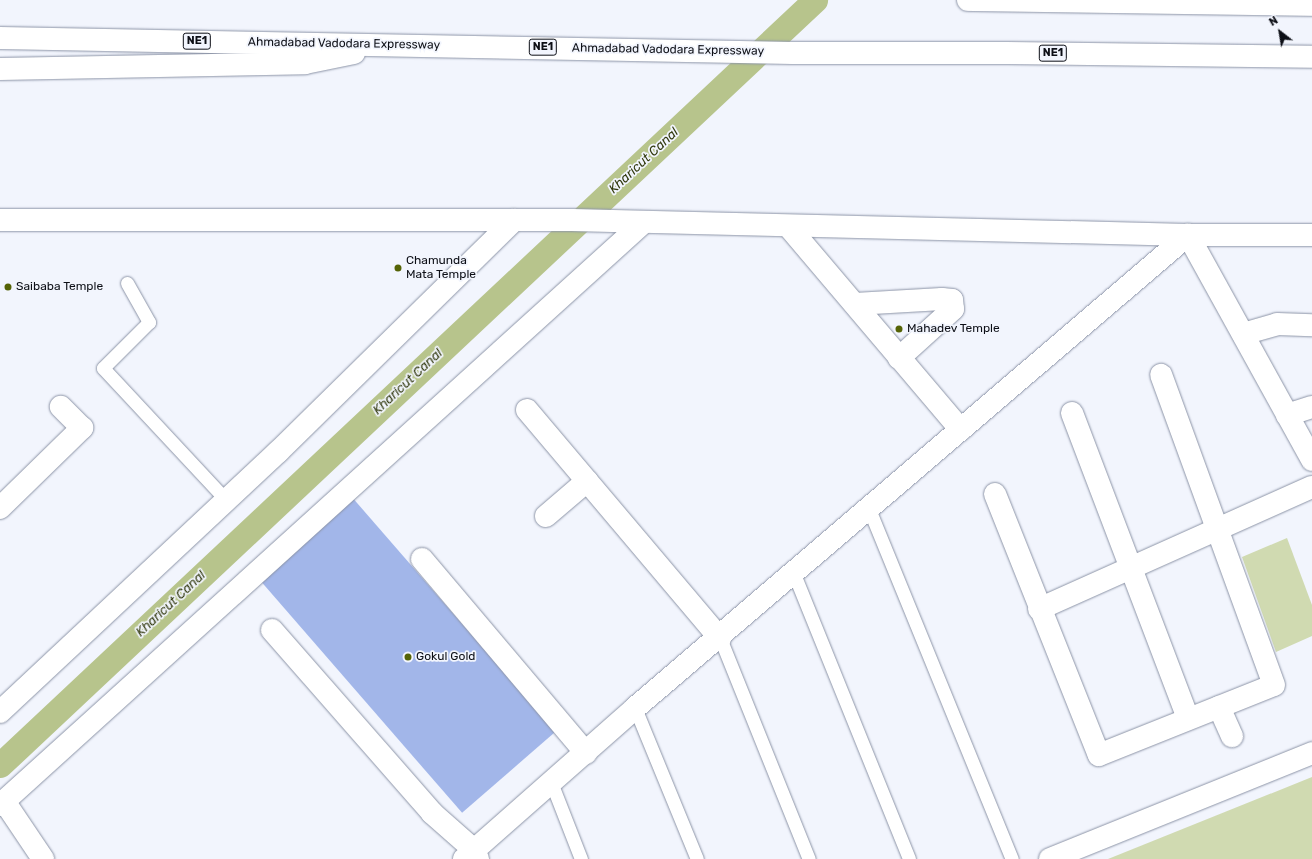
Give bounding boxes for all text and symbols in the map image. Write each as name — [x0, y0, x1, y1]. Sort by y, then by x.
north arrow — [1260, 12, 1300, 52]
text: N — [1267, 14, 1280, 29]
road number: NE1 — [182, 32, 212, 50]
street label: Ahmadabad Vadodara Expressway — [248, 35, 440, 53]
road number: NE1 — [528, 38, 558, 56]
street label: Ahmadabad Vadodara Expressway — [572, 41, 764, 59]
road number: NE1 — [1038, 44, 1068, 62]
water label: Kharicut Canal — [606, 125, 682, 197]
place label: Chamunda Mata Temple — [406, 254, 476, 282]
marker: Chamunda Mata Temple — [393, 263, 403, 273]
place label: Saibaba Temple — [16, 280, 103, 294]
marker: Saibaba Temple — [3, 282, 13, 292]
place label: Mahadev Temple — [907, 322, 1000, 336]
marker: Mahadev Temple — [894, 324, 904, 334]
water label: Kharicut Canal — [370, 346, 446, 418]
water label: Kharicut Canal — [133, 568, 209, 640]
place label: Gokul Gold — [416, 650, 475, 664]
marker: Gokul Gold — [403, 652, 413, 662]

